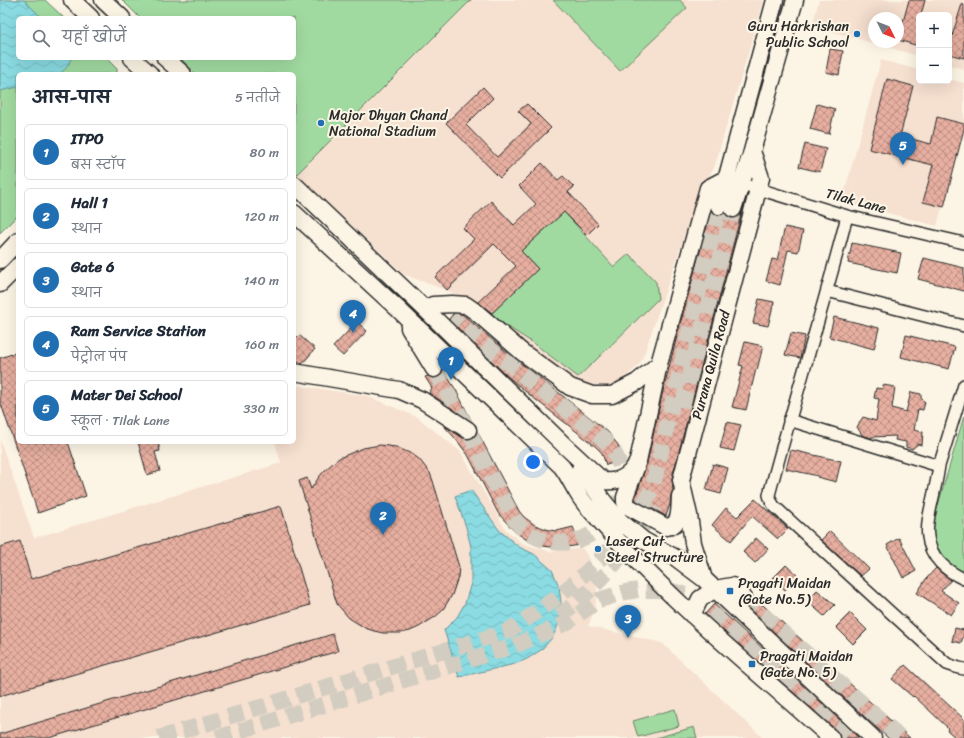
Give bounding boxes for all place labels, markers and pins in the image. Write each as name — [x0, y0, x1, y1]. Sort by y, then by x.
place label: Guru Harkrishan Public School — [748, 14, 850, 55]
marker: Guru Harkrishan Public School — [852, 29, 862, 39]
place label: Major Dhyan Chand National Stadium — [329, 103, 449, 144]
marker: Major Dhyan Chand National Stadium — [316, 118, 326, 128]
pin: 5 — [890, 132, 916, 165]
pin: 4 — [340, 300, 366, 333]
pin: 1 — [438, 347, 464, 380]
pin: 2 — [370, 502, 396, 535]
place label: Laser Cut Steel Structure — [606, 529, 704, 570]
marker: Laser Cut Steel Structure — [593, 544, 603, 554]
place label: Pragati Maidan (Gate No.5) — [738, 571, 831, 612]
marker: Pragati Maidan (Gate No.5) — [725, 586, 735, 596]
pin: 3 — [615, 605, 641, 638]
place label: Pragati Maidan (Gate No. 5) — [760, 644, 853, 685]
marker: Pragati Maidan (Gate No. 5) — [747, 659, 757, 669]

